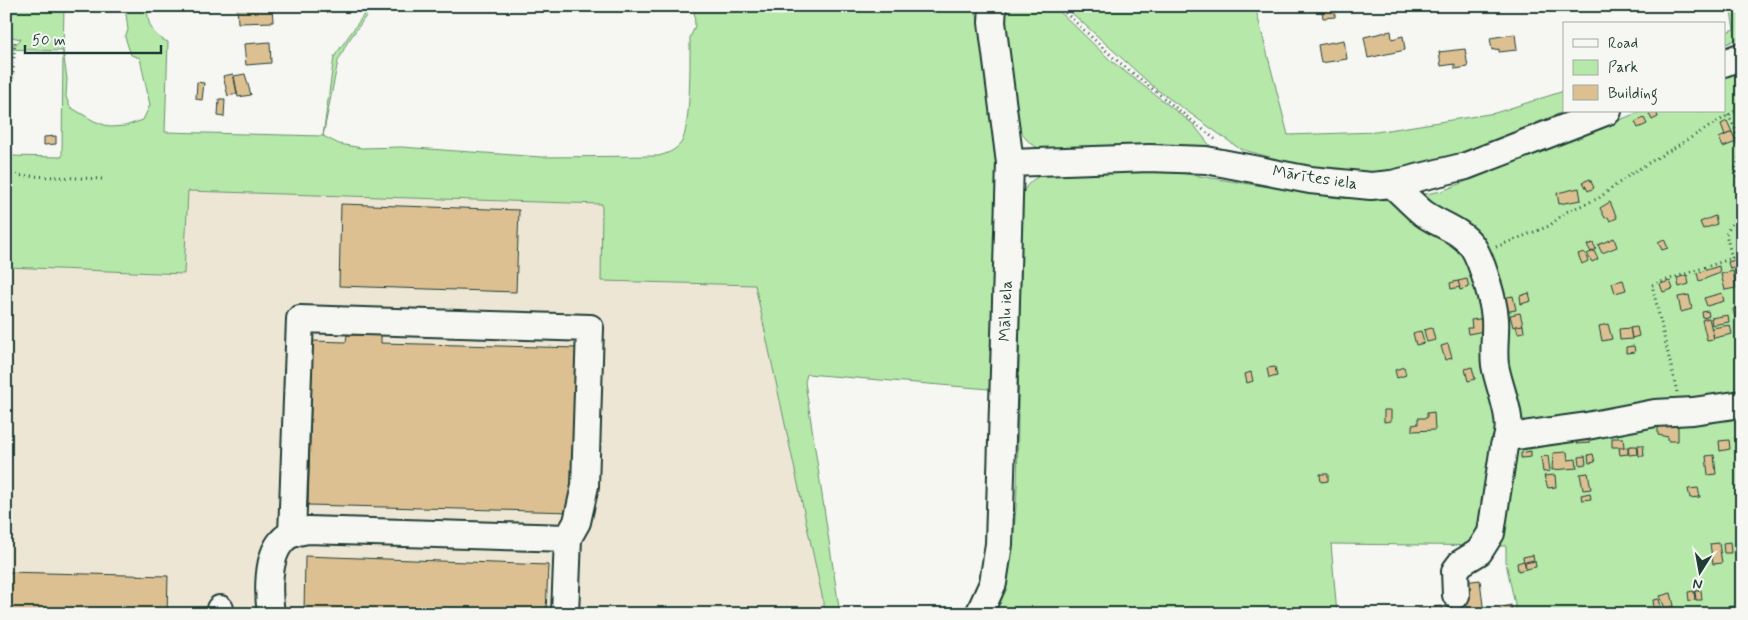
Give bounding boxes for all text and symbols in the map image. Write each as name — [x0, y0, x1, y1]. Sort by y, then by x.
scale bar — [25, 22, 161, 54]
legend — [1563, 22, 1726, 112]
text: 50 m — [32, 31, 66, 51]
text: Road — [1608, 34, 1638, 54]
text: Park — [1608, 58, 1638, 78]
text: Building — [1608, 84, 1658, 105]
street label: Mārītes iela — [1271, 161, 1359, 195]
street label: Mālu iela — [994, 280, 1018, 342]
north arrow — [1676, 548, 1726, 598]
text: N — [1691, 574, 1704, 594]

